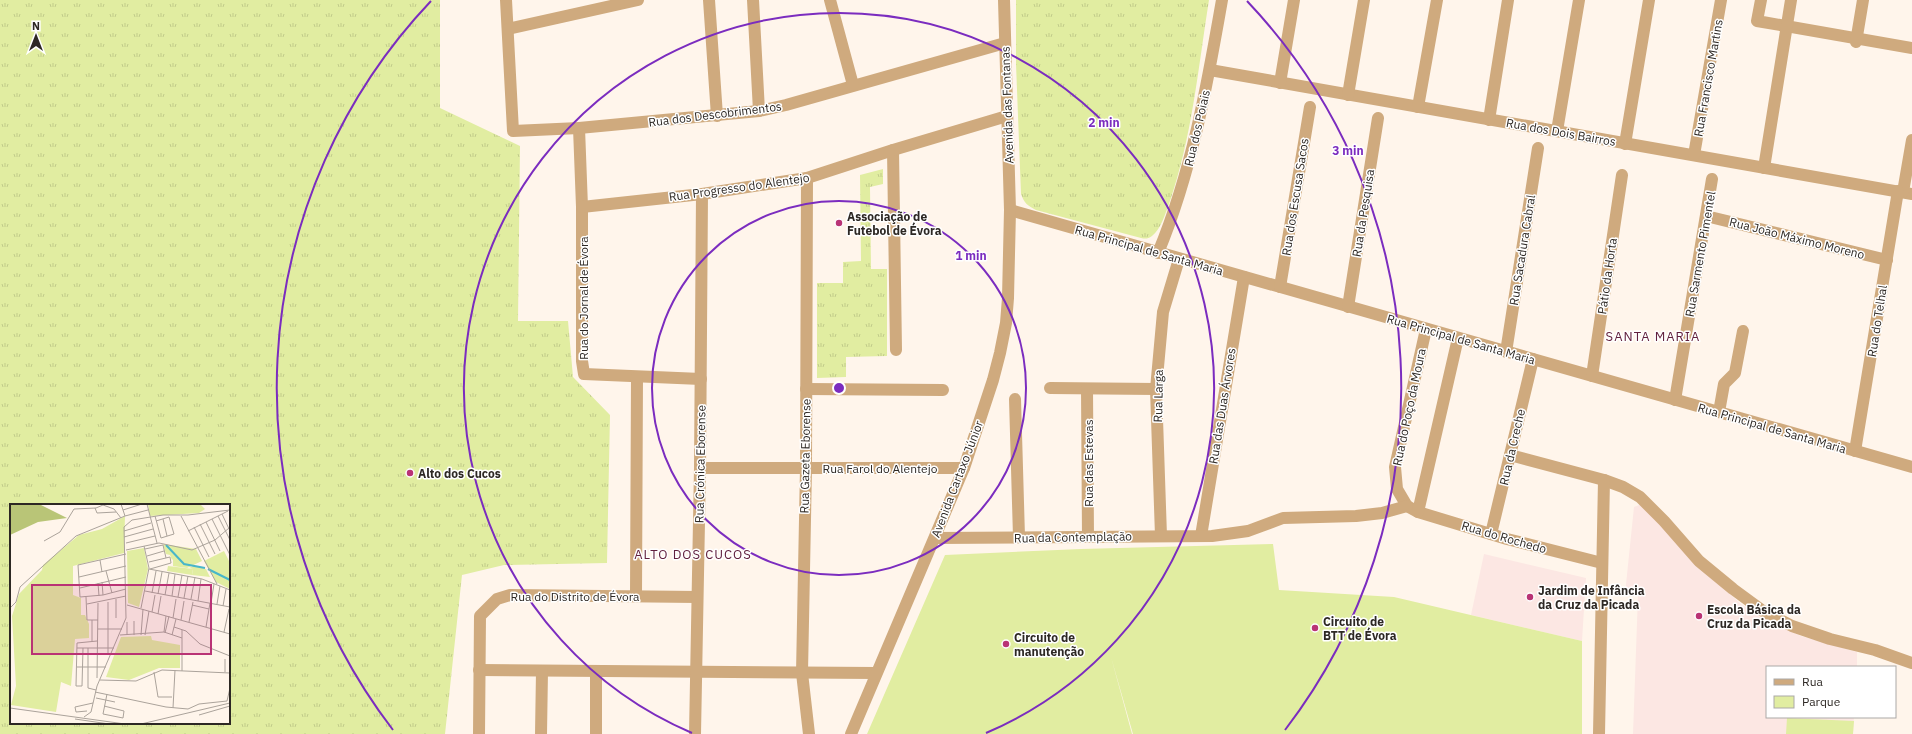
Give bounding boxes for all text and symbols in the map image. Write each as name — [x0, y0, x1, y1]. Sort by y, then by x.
north arrow — [16, 16, 56, 56]
street label: Rua Francisco Martins — [1690, 18, 1726, 138]
text: N — [32, 19, 40, 33]
street label: Avenida das Fontanas — [997, 46, 1017, 164]
street label: Rua dos Poiais — [1181, 88, 1213, 168]
street label: Rua dos Descobrimentos — [647, 98, 783, 130]
text: 2 min — [1088, 115, 1120, 130]
street label: Rua dos Dois Bairros — [1505, 115, 1617, 149]
street label: Rua dos Escusa Sacos — [1278, 137, 1312, 257]
text: 3 min — [1332, 143, 1364, 158]
street label: Rua da Pesquisa — [1349, 168, 1377, 258]
street label: Rua Progresso do Alentejo — [668, 170, 810, 204]
street label: Rua Sarmento Pimentel — [1682, 190, 1718, 318]
street label: Rua Sacadura Cabral — [1506, 194, 1538, 306]
place label: Associação de Futebol de Évora — [847, 209, 942, 238]
street label: Rua João Máximo Moreno — [1728, 214, 1866, 262]
marker: Associação de Futebol de Évora — [834, 218, 844, 228]
street label: Rua Principal de Santa Maria — [1073, 222, 1225, 279]
street label: Rua do Jornal de Évora — [576, 236, 591, 360]
street label: Pátio da Horta — [1594, 236, 1620, 315]
text: 1 min — [955, 248, 987, 263]
street label: Rua do Telhal — [1864, 284, 1890, 358]
street label: Rua Principal de Santa Maria — [1385, 311, 1537, 368]
district label: SANTA MARIA — [1606, 328, 1700, 345]
street label: Rua do Poço da Moura — [1389, 346, 1429, 467]
street label: Rua das Duas Árvores — [1205, 347, 1239, 465]
street label: Rua Larga — [1150, 369, 1166, 423]
centre of rings — [832, 381, 846, 395]
street label: Rua Gazeta Eborense — [796, 398, 814, 514]
street label: Rua Principal de Santa Maria — [1696, 400, 1848, 457]
street label: Rua Crónica Eborense — [691, 404, 709, 523]
street label: Rua da Creche — [1496, 407, 1528, 487]
street label: Avenida Cartaxo Júnior — [928, 418, 986, 540]
street label: Rua das Estevas — [1081, 419, 1096, 507]
street label: Rua Farol do Alentejo — [823, 461, 938, 476]
place label: Alto dos Cucos — [418, 466, 501, 481]
marker: Alto dos Cucos — [405, 468, 415, 478]
inset map — [10, 504, 230, 724]
street label: Rua do Rochedo — [1460, 518, 1548, 556]
street label: Rua da Contemplação — [1014, 528, 1132, 546]
district label: ALTO DOS CUCOS — [634, 546, 752, 563]
place label: Jardim de Infância da Cruz da Picada — [1538, 583, 1645, 612]
street label: Rua do Distrito de Évora — [510, 589, 640, 604]
marker: Jardim de Infância da Cruz da Picada — [1525, 592, 1535, 602]
place label: Escola Básica da Cruz da Picada — [1707, 602, 1801, 631]
marker: Escola Básica da Cruz da Picada — [1694, 611, 1704, 621]
place label: Circuito de BTT de Évora — [1323, 614, 1397, 643]
marker: Circuito de BTT de Évora — [1310, 623, 1320, 633]
place label: Circuito de manutenção — [1014, 630, 1084, 659]
marker: Circuito de manutenção — [1001, 639, 1011, 649]
legend — [1766, 666, 1896, 718]
text: Rua — [1802, 674, 1823, 689]
text: Parque — [1802, 694, 1841, 709]

